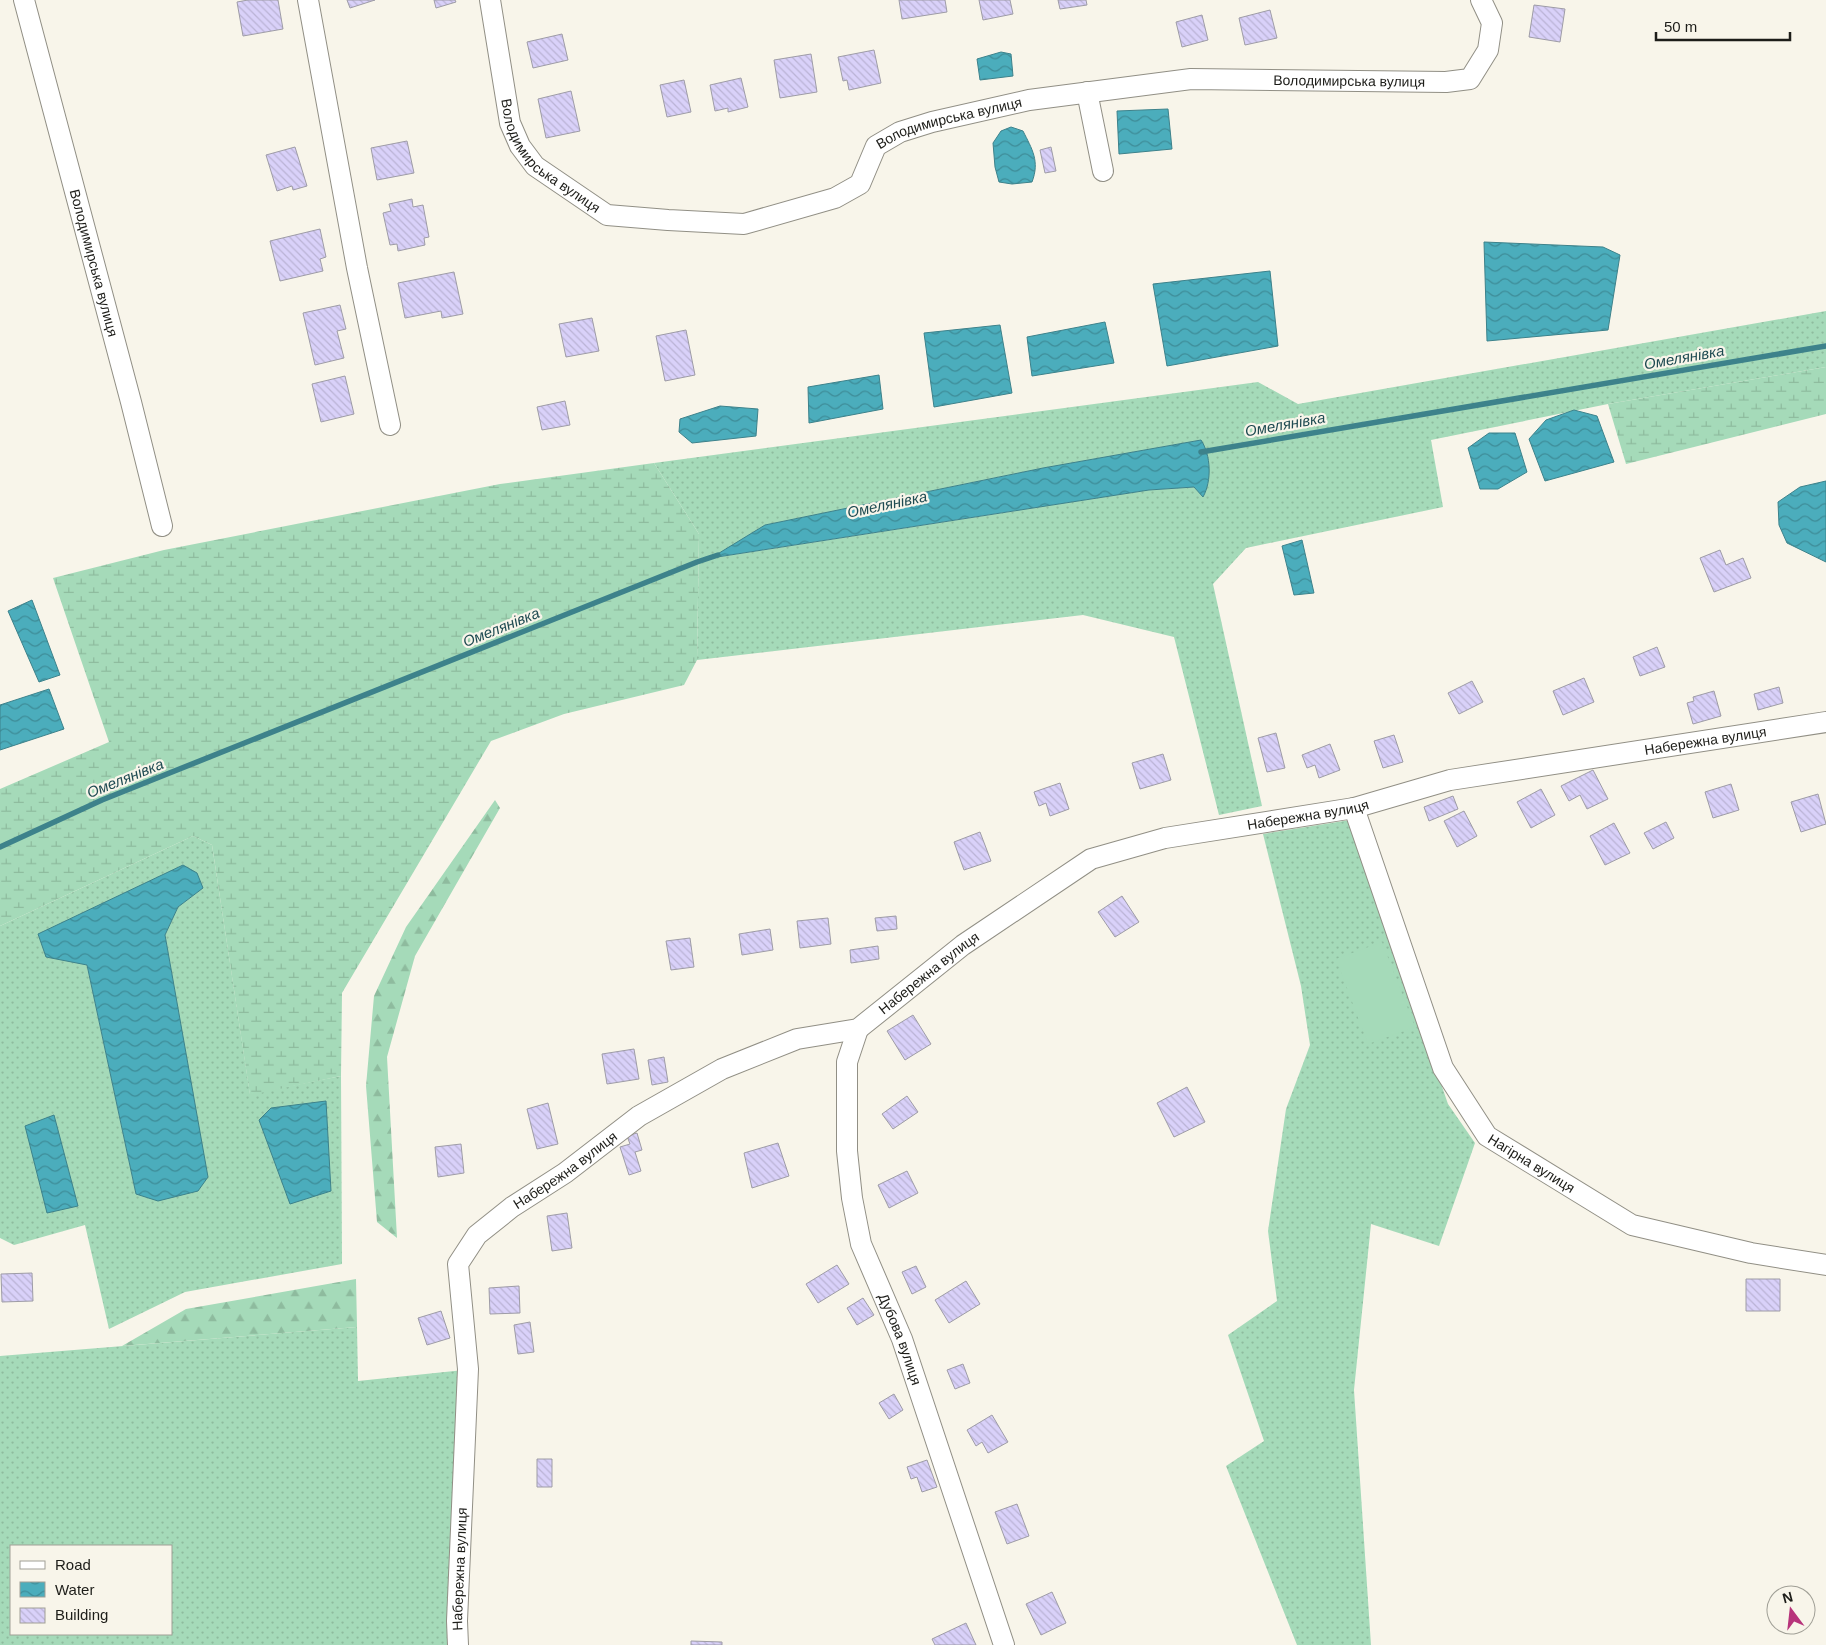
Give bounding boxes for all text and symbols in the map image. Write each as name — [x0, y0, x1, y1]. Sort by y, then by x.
scale bar — [1656, 10, 1790, 42]
text: 50 m — [1664, 18, 1697, 35]
street label: Володимирська вулиця — [1273, 72, 1425, 90]
street label: Володимирська вулиця — [873, 94, 1023, 152]
street label: Володимирська вулиця — [498, 98, 603, 216]
street label: Володимирська вулиця — [67, 187, 121, 338]
water label: Омелянівка — [1643, 342, 1725, 372]
water label: Омелянівка — [1244, 409, 1326, 439]
water label: Омелянівка — [846, 487, 928, 521]
water label: Омелянівка — [460, 604, 542, 650]
street label: Набережна вулиця — [1643, 723, 1768, 758]
water label: Омелянівка — [84, 755, 166, 801]
street label: Набережна вулиця — [1246, 796, 1371, 833]
street label: Набережна вулиця — [875, 929, 982, 1017]
street label: Набережна вулиця — [510, 1128, 620, 1212]
street label: Нагірна вулиця — [1485, 1131, 1578, 1196]
street label: Дубова вулиця — [875, 1291, 925, 1387]
street label: Набережна вулиця — [449, 1507, 470, 1631]
legend — [10, 1545, 172, 1635]
text: Road — [55, 1556, 91, 1573]
text: Water — [55, 1581, 94, 1598]
north arrow — [1766, 1585, 1816, 1635]
text: N — [1781, 1588, 1795, 1606]
text: Building — [55, 1606, 108, 1623]

